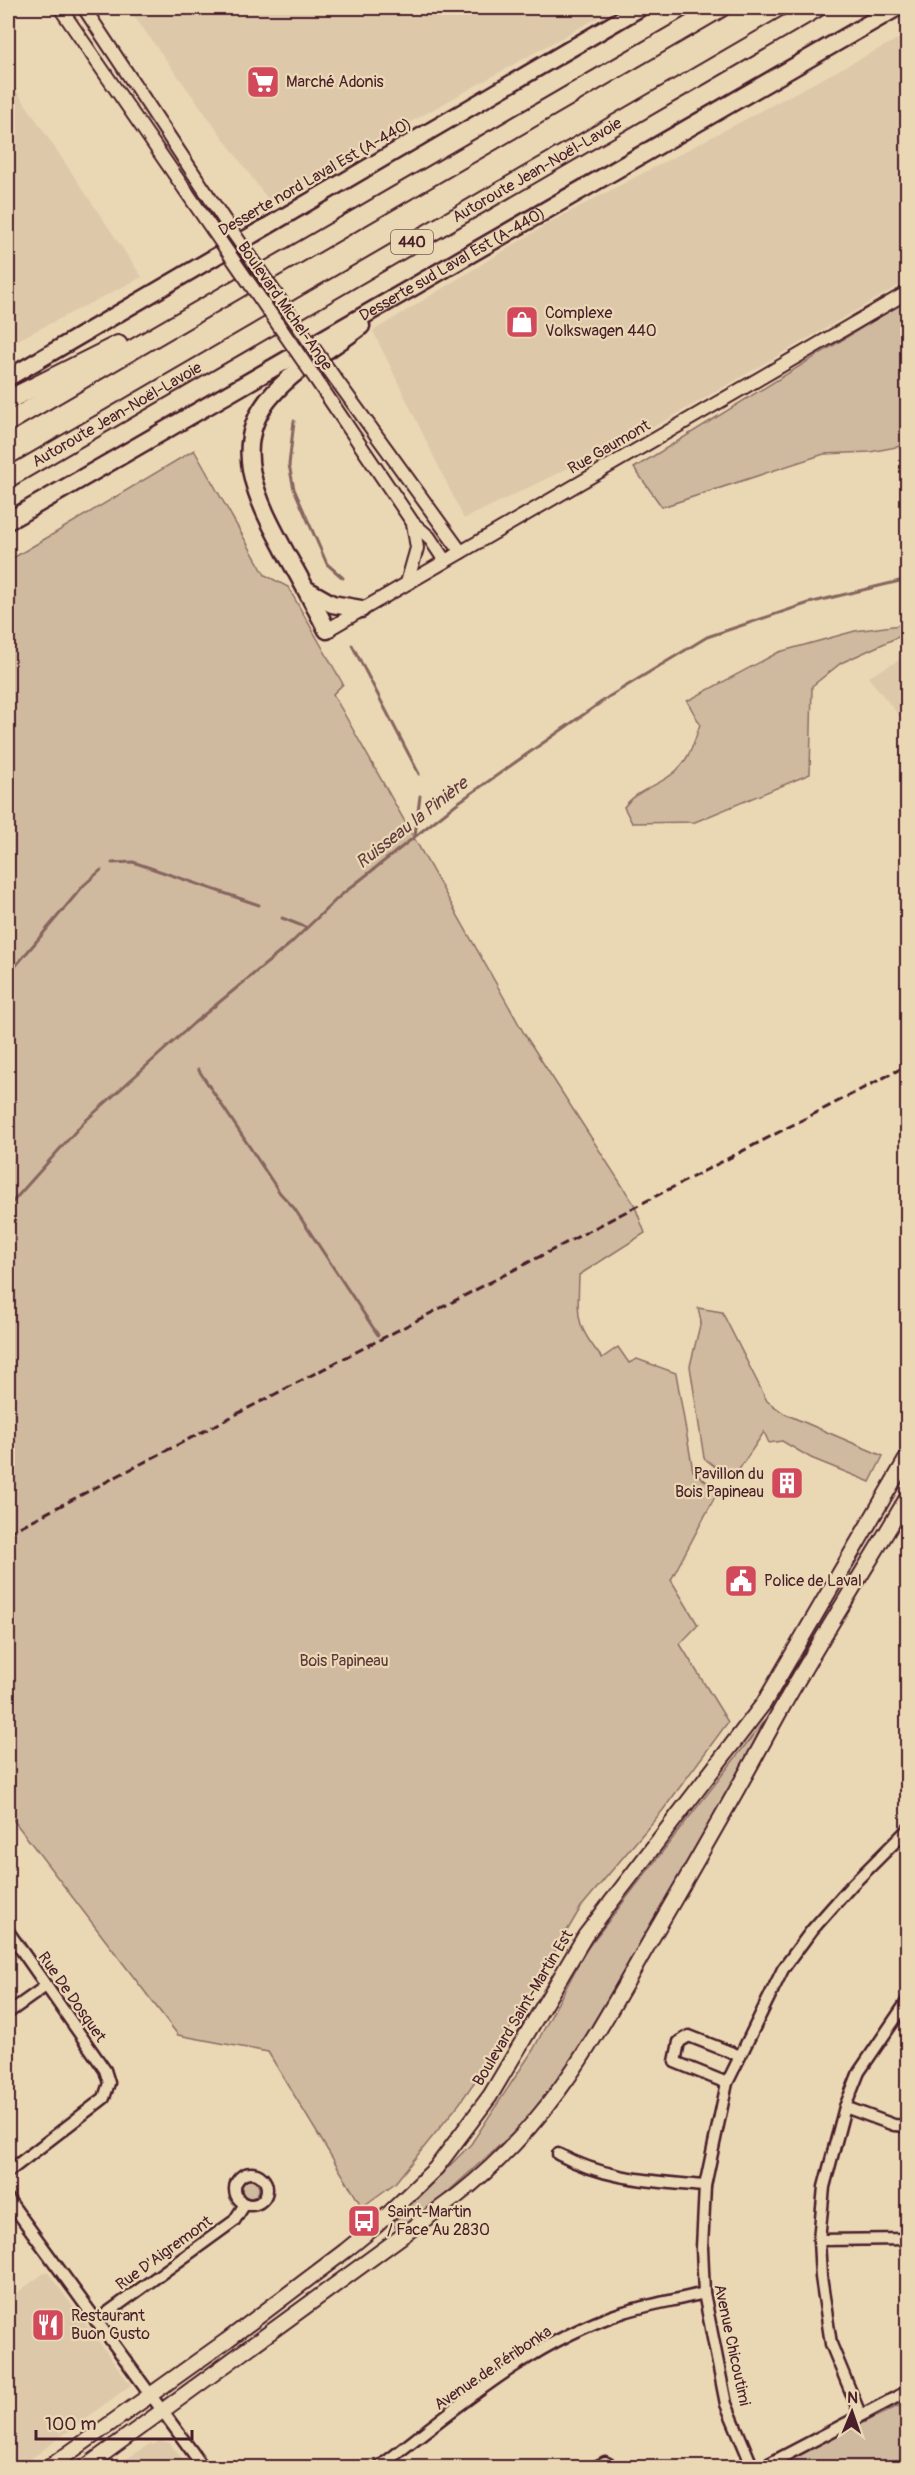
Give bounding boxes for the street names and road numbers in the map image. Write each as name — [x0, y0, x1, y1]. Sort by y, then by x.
street label: Desserte nord Laval Est (A-440) — [215, 113, 415, 241]
street label: Autoroute Jean-Noël-Lavoie — [449, 113, 625, 227]
street label: Desserte sud Laval Est (A-440) — [356, 203, 549, 326]
road number: 440 — [391, 230, 433, 254]
street label: Boulevard Michel-Ange — [233, 238, 337, 374]
street label: Autoroute Jean-Noël-Lavoie — [29, 357, 205, 472]
street label: Rue Gaumont — [564, 415, 654, 479]
street label: Boulevard Saint-Martin Est — [468, 1926, 578, 2090]
street label: Rue De Dosquet — [33, 1948, 111, 2046]
street label: Rue D'Aigremont — [112, 2211, 217, 2295]
street label: Avenue Chicoutimi — [709, 2282, 755, 2408]
street label: Avenue de Péribonka — [430, 2321, 556, 2415]

